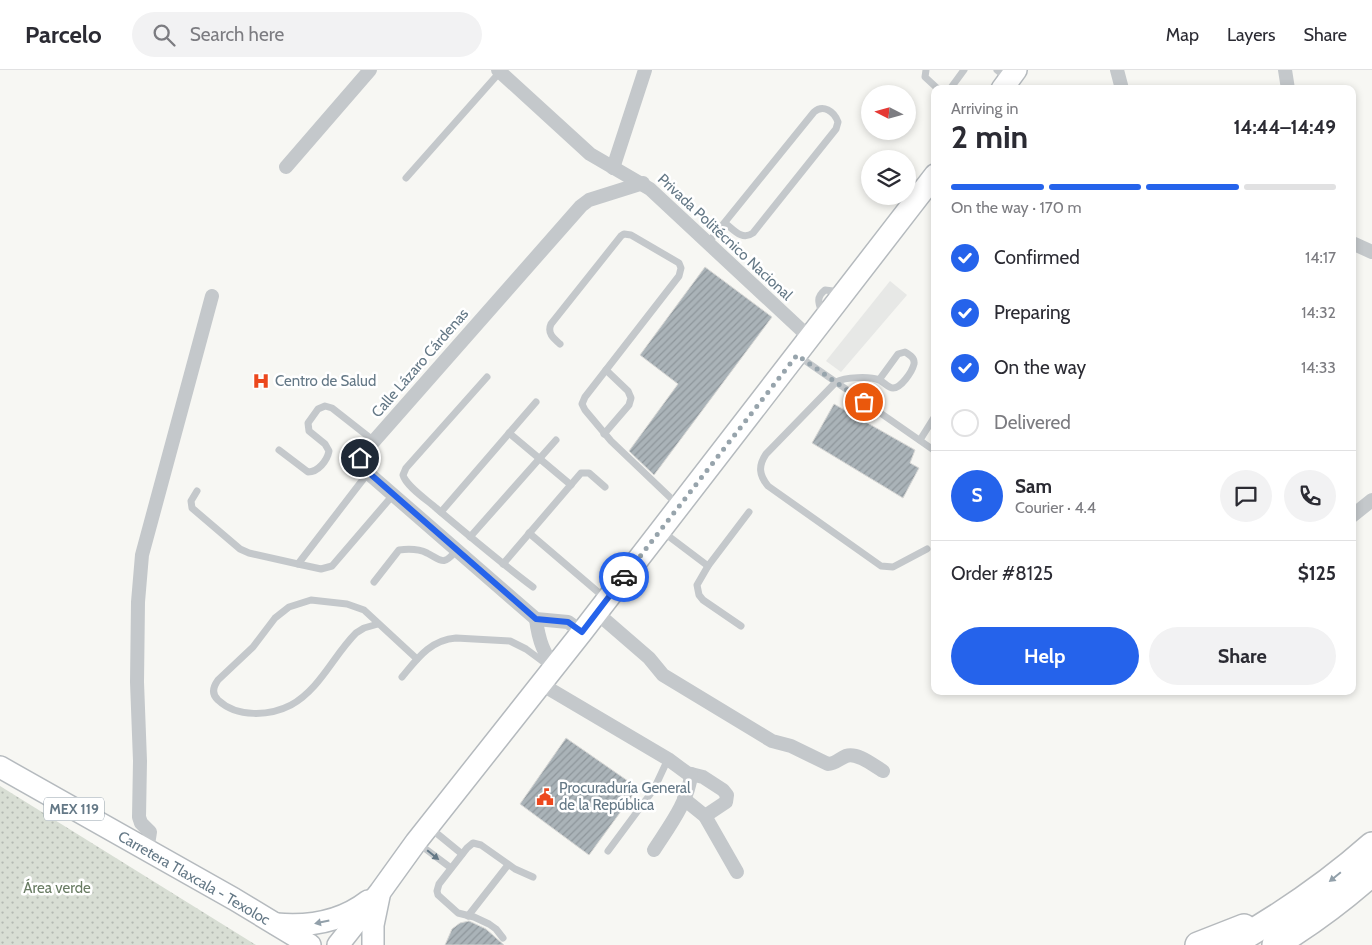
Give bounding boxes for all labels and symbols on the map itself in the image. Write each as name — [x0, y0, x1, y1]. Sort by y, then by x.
north arrow — [861, 85, 916, 140]
street label: Privada Politécnico Nacional — [654, 170, 796, 304]
street label: Calle Lázaro Cárdenas — [368, 305, 472, 421]
hospital icon: Centro de Salud — [251, 371, 271, 391]
place label: Centro de Salud — [275, 372, 376, 390]
pin — [843, 381, 885, 423]
pin — [339, 437, 381, 479]
courier — [599, 552, 649, 602]
place label: Procuraduría General de la República — [559, 779, 691, 814]
public building icon: Procuraduría General de la República — [535, 787, 555, 807]
road number: MEX 119 — [44, 798, 104, 821]
street label: Carretera Tlaxcala - Texoloc — [115, 827, 273, 929]
one-way arrow — [427, 850, 440, 861]
one-way arrow — [1328, 871, 1341, 882]
park label: Área verde — [23, 878, 91, 897]
one-way arrow — [313, 919, 329, 927]

